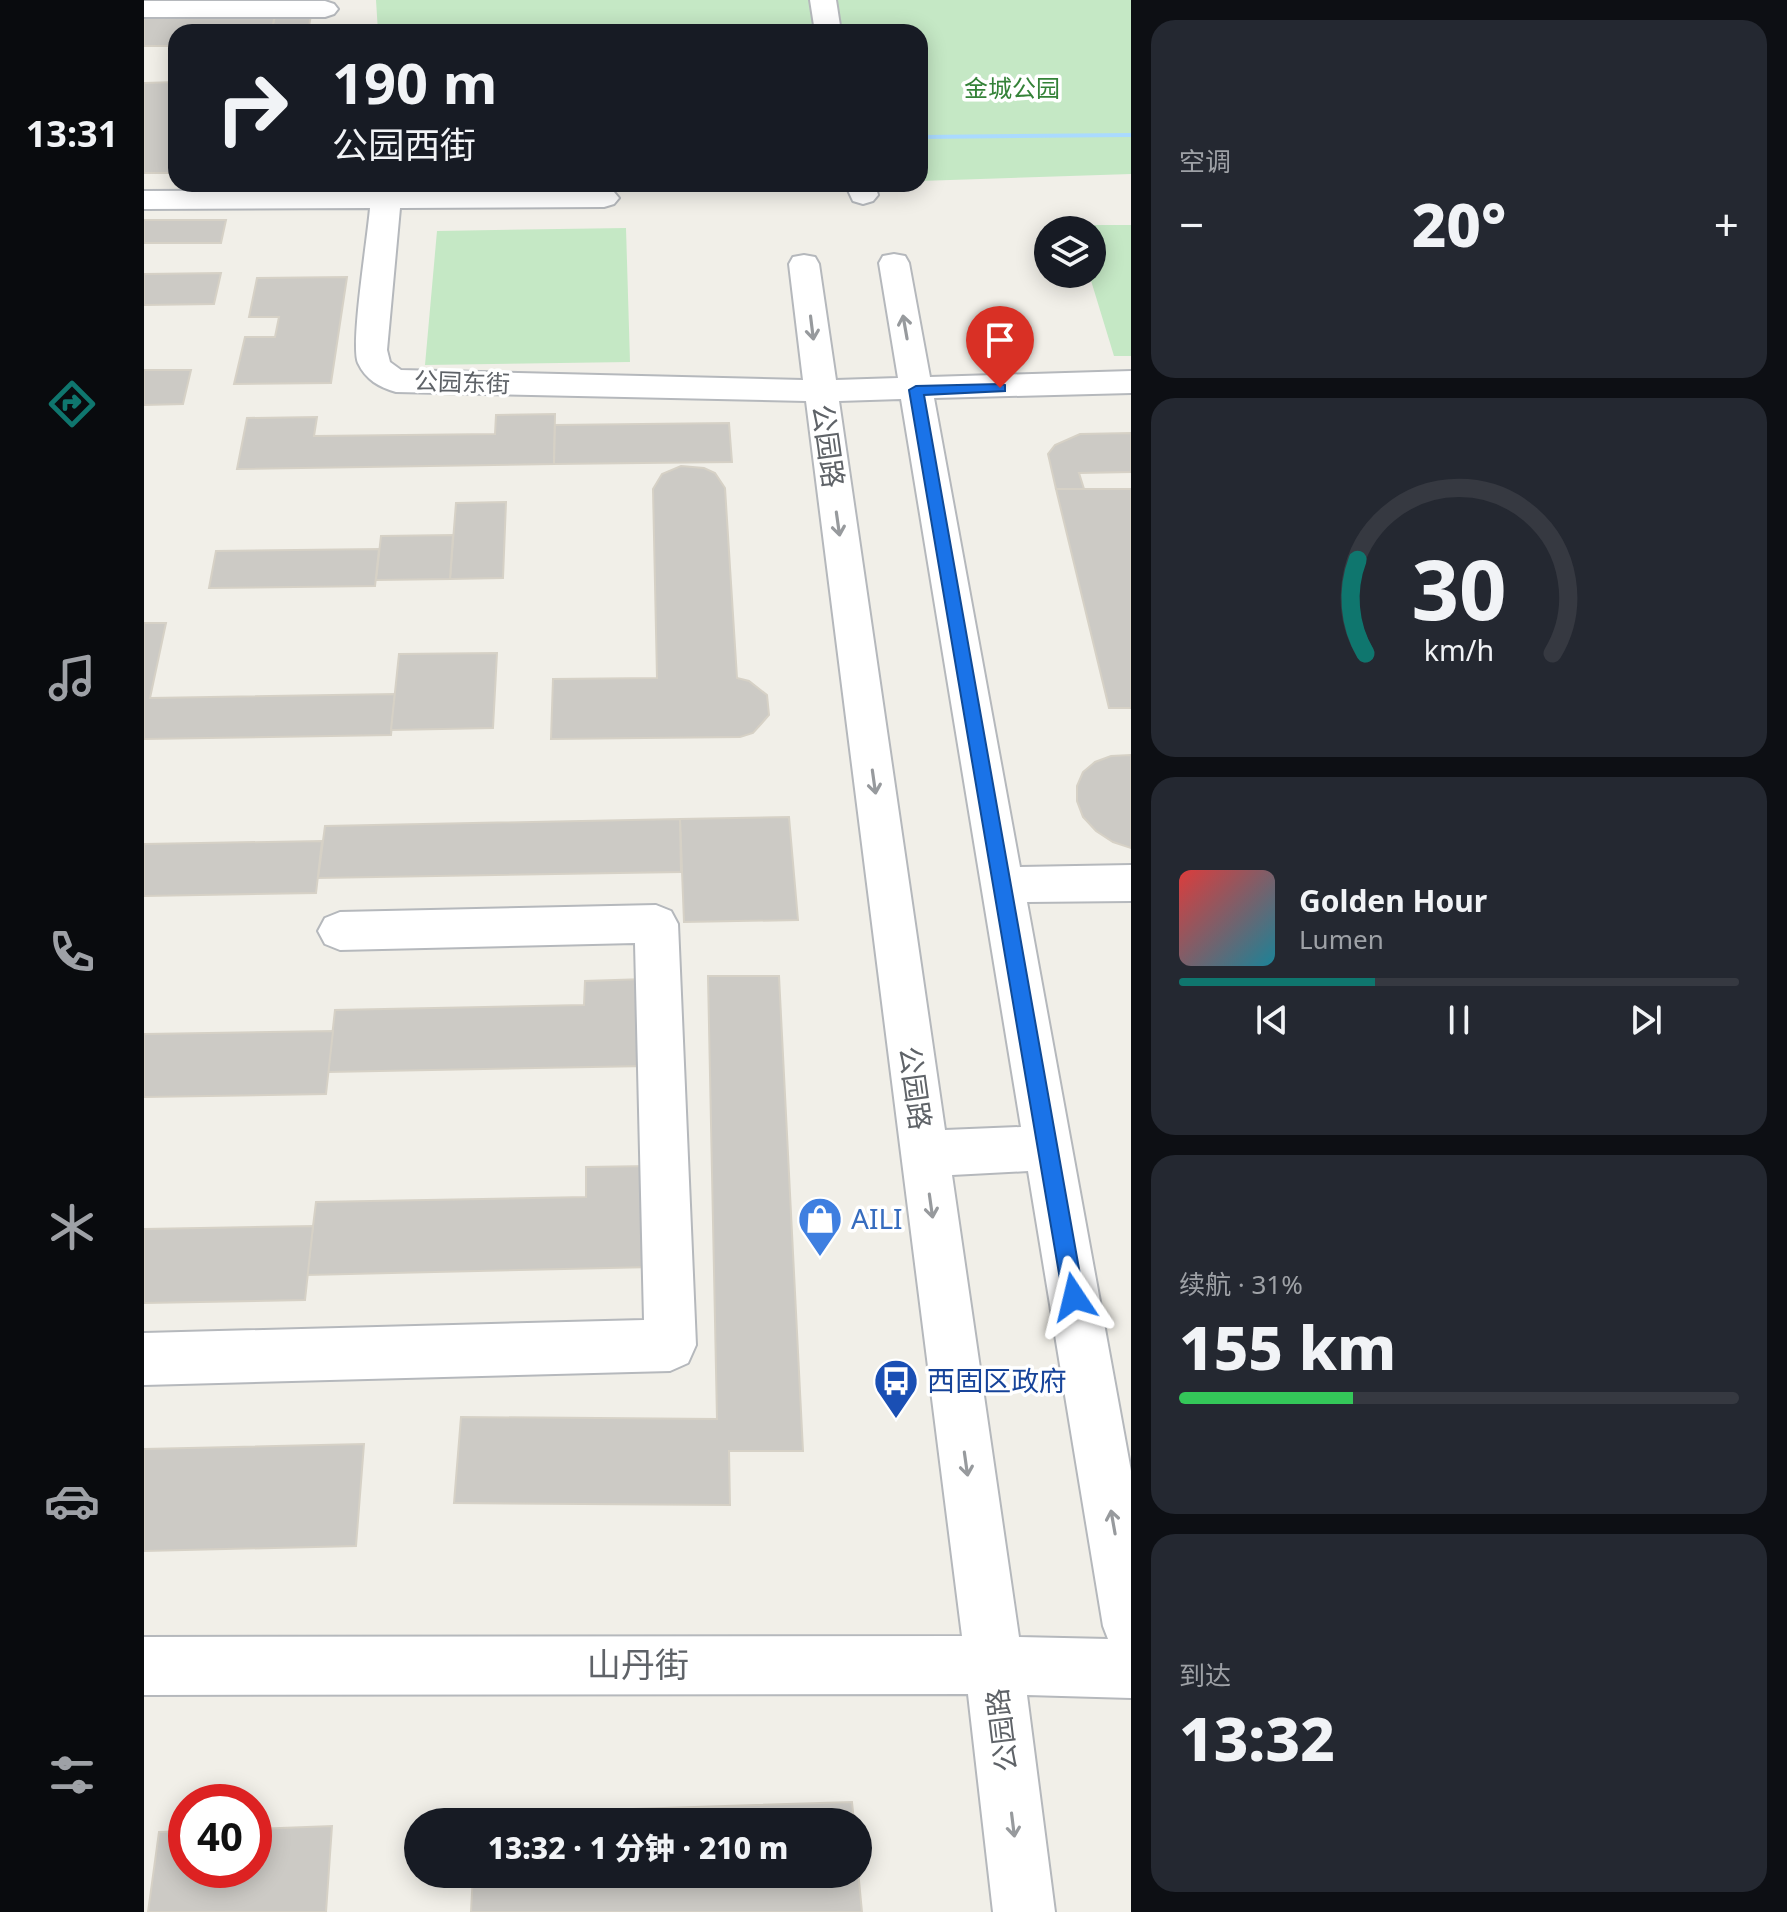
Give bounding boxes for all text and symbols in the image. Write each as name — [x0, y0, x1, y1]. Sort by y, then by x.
text: 190 m — [332, 44, 497, 120]
icon: right — [200, 56, 304, 160]
park label: 金城公园 — [964, 71, 1060, 104]
text: 13:31 — [26, 109, 118, 158]
text: 公园西街 — [332, 120, 476, 169]
text: 空调 — [1179, 143, 1231, 179]
text: 20° — [1412, 183, 1506, 265]
text: − — [1179, 194, 1204, 254]
text: + — [1714, 194, 1739, 254]
map controls — [1034, 216, 1106, 288]
button: layers — [1034, 216, 1106, 288]
pin — [966, 306, 1034, 388]
one-way arrow — [805, 314, 820, 341]
one-way arrow — [897, 315, 912, 341]
icon: arrive — [978, 318, 1022, 362]
street label: 公园东街 — [414, 363, 511, 400]
icon: directions — [44, 376, 100, 432]
street label: 公园路 — [804, 402, 854, 490]
one-way arrow — [831, 510, 846, 537]
text: 30 — [1411, 530, 1507, 643]
text: km/h — [1424, 630, 1494, 669]
icon: music — [44, 650, 100, 706]
one-way arrow — [866, 768, 881, 795]
text: Golden Hour — [1299, 880, 1487, 921]
text: Lumen — [1299, 921, 1384, 957]
icon: phone — [44, 924, 100, 980]
icon: previous — [1250, 998, 1294, 1042]
icon: pause — [1437, 998, 1481, 1042]
icon: next — [1624, 998, 1668, 1042]
street label: 公园路 — [891, 1044, 941, 1132]
one-way arrow — [924, 1193, 939, 1218]
shop icon: AILI — [796, 1195, 844, 1258]
icon: climate — [44, 1199, 100, 1255]
place label: AILI — [851, 1199, 903, 1237]
position arrow — [1032, 1255, 1116, 1339]
text: 续航 · 31% — [1179, 1266, 1303, 1302]
text: 155 km — [1179, 1306, 1396, 1388]
bus stop icon: 西固区政府 — [872, 1357, 920, 1420]
place label: 西固区政府 — [927, 1361, 1067, 1399]
one-way arrow — [959, 1450, 974, 1476]
icon: car — [44, 1473, 100, 1529]
one-way arrow — [1104, 1509, 1119, 1535]
street label: 山丹街 — [587, 1641, 689, 1687]
text: 到达 — [1179, 1657, 1231, 1693]
street label: 公园路 — [977, 1686, 1025, 1774]
text: 13:32 — [1179, 1697, 1335, 1779]
icon: filters — [44, 1747, 100, 1803]
speed limit sign: 40 — [168, 1784, 272, 1888]
one-way arrow — [1006, 1811, 1021, 1838]
text: 13:32 · 1 分钟 · 210 m — [488, 1827, 788, 1868]

